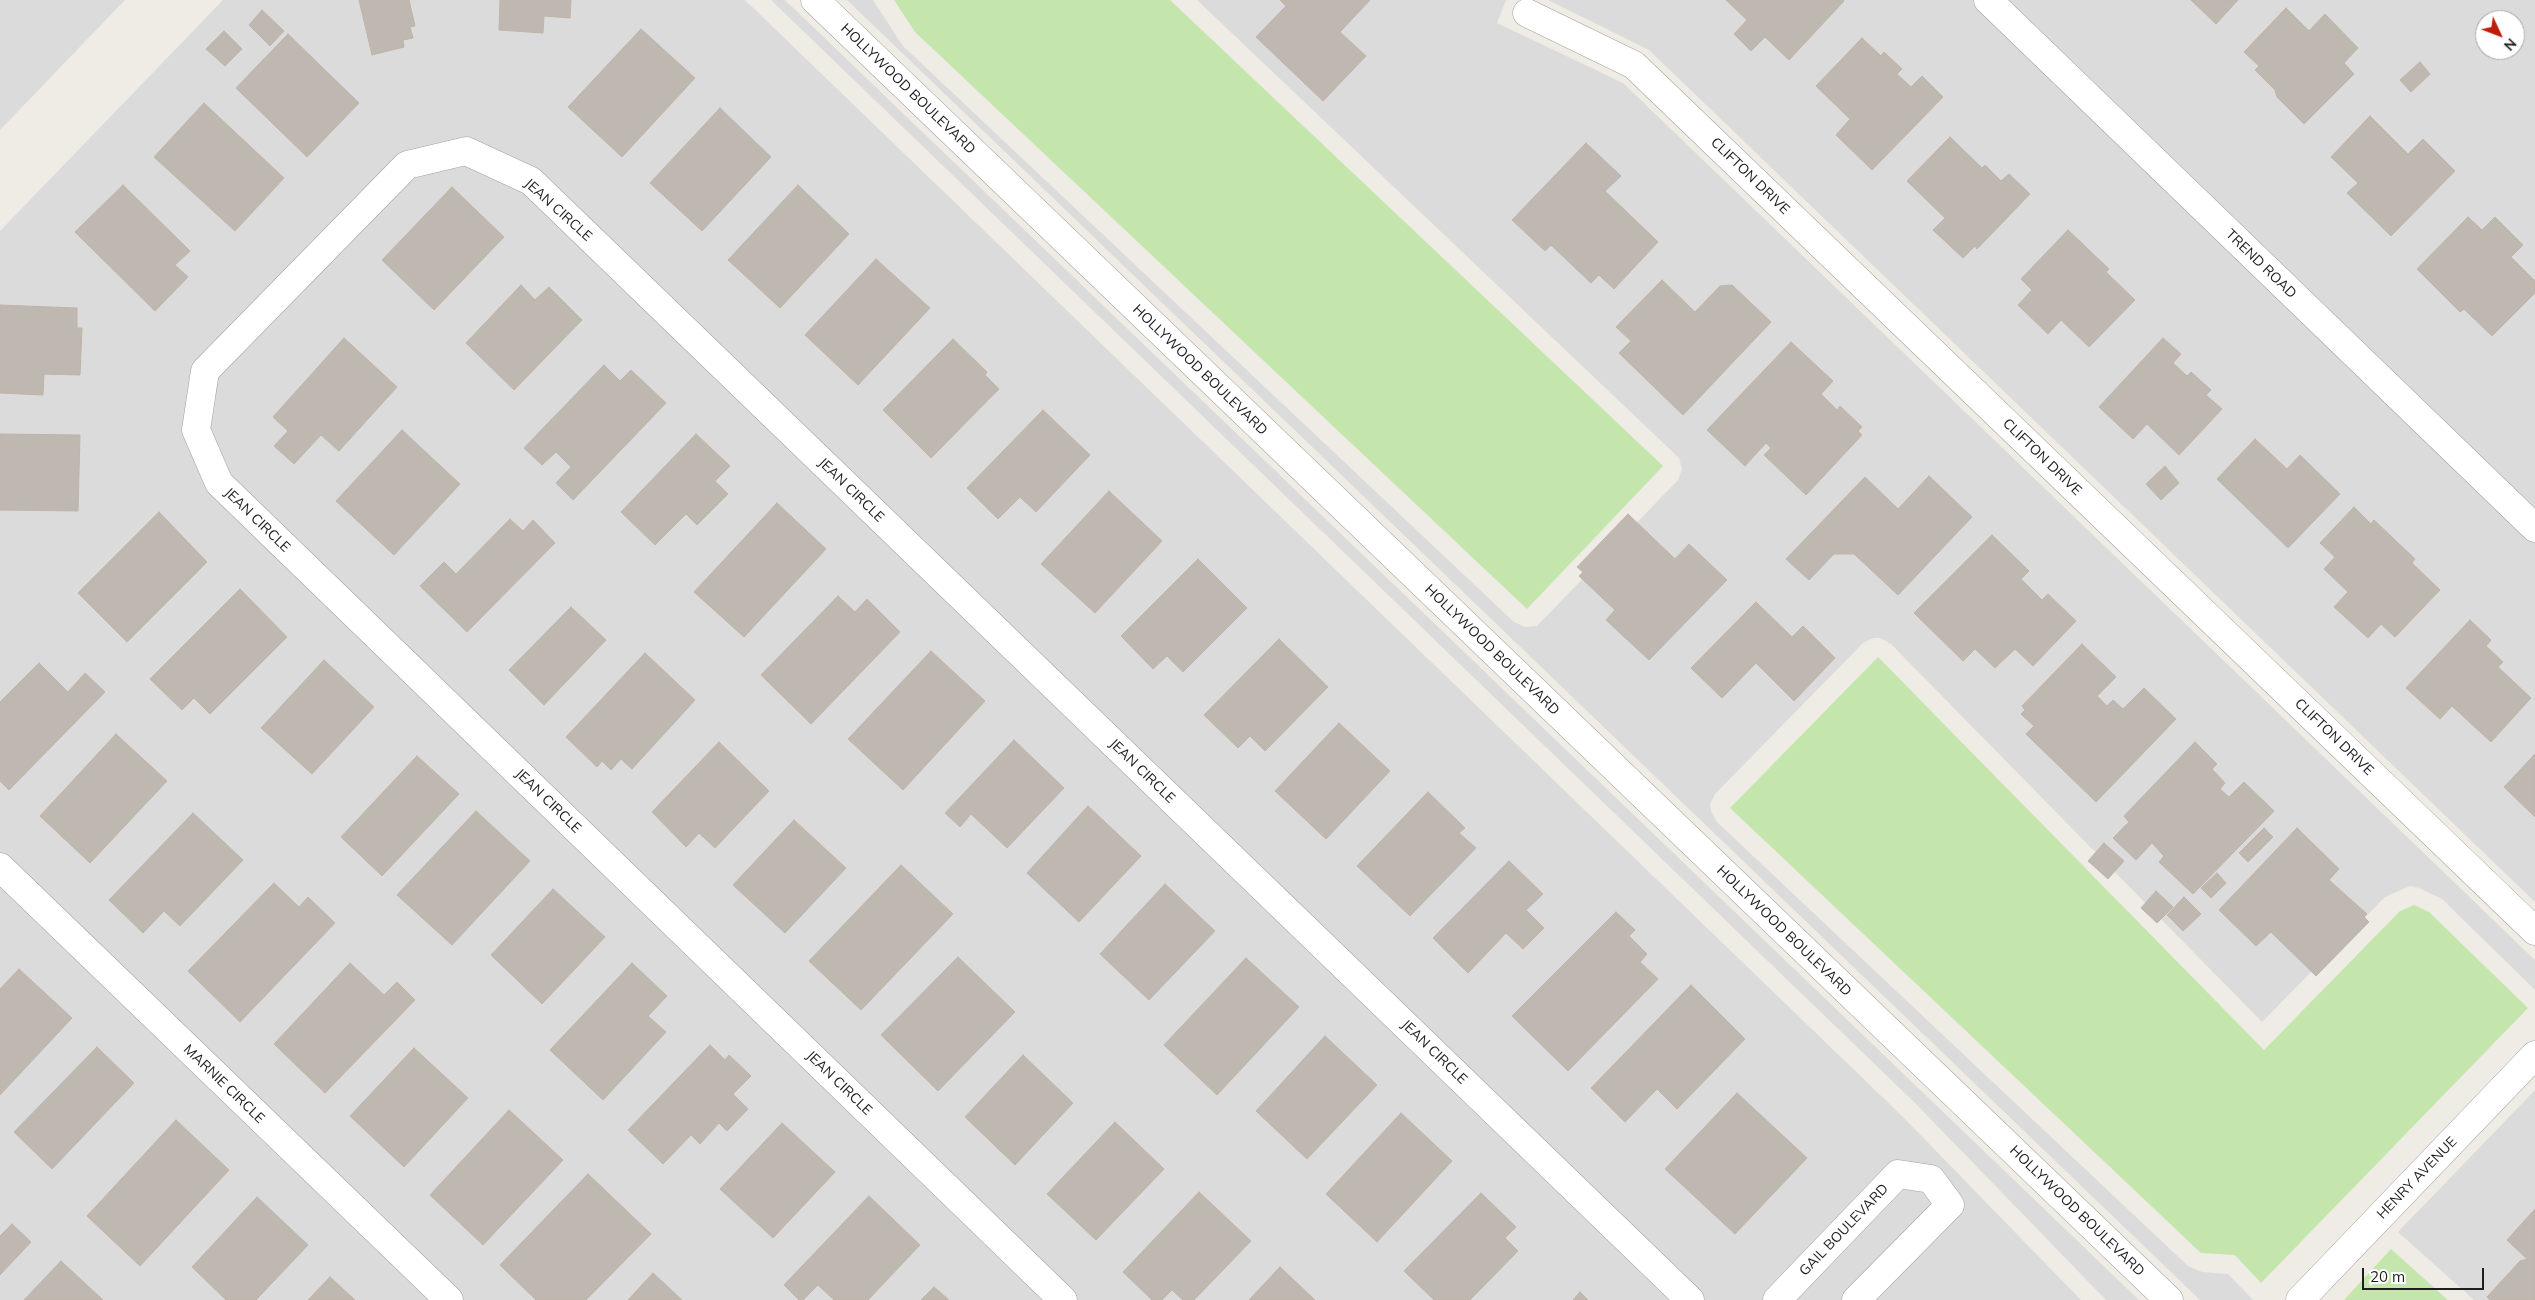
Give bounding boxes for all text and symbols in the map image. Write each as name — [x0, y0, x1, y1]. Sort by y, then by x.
north arrow — [2475, 10, 2525, 60]
street label: HOLLYWOOD BOULEVARD — [837, 20, 979, 158]
text: N — [2500, 35, 2520, 55]
street label: CLIFTON DRIVE — [1707, 134, 1793, 218]
street label: JEAN CIRCLE — [521, 175, 595, 245]
street label: TREND ROAD — [2222, 226, 2300, 302]
street label: HOLLYWOOD BOULEVARD — [1129, 301, 1271, 439]
street label: CLIFTON DRIVE — [1999, 415, 2085, 499]
street label: JEAN CIRCLE — [814, 454, 888, 526]
street label: JEAN CIRCLE — [220, 484, 294, 556]
street label: HOLLYWOOD BOULEVARD — [1421, 581, 1563, 719]
street label: CLIFTON DRIVE — [2291, 695, 2377, 779]
street label: JEAN CIRCLE — [1105, 735, 1179, 807]
street label: JEAN CIRCLE — [511, 765, 585, 837]
street label: HOLLYWOOD BOULEVARD — [1713, 862, 1855, 1000]
street label: JEAN CIRCLE — [1397, 1016, 1471, 1088]
street label: MARNIE CIRCLE — [180, 1041, 268, 1127]
street label: JEAN CIRCLE — [802, 1047, 876, 1119]
street label: HENRY AVENUE — [2374, 1133, 2460, 1223]
street label: HOLLYWOOD BOULEVARD — [2006, 1142, 2148, 1280]
street label: GAIL BOULEVARD — [1796, 1181, 1892, 1279]
scale bar — [2365, 1258, 2488, 1290]
text: 20 m — [2370, 1267, 2405, 1286]

